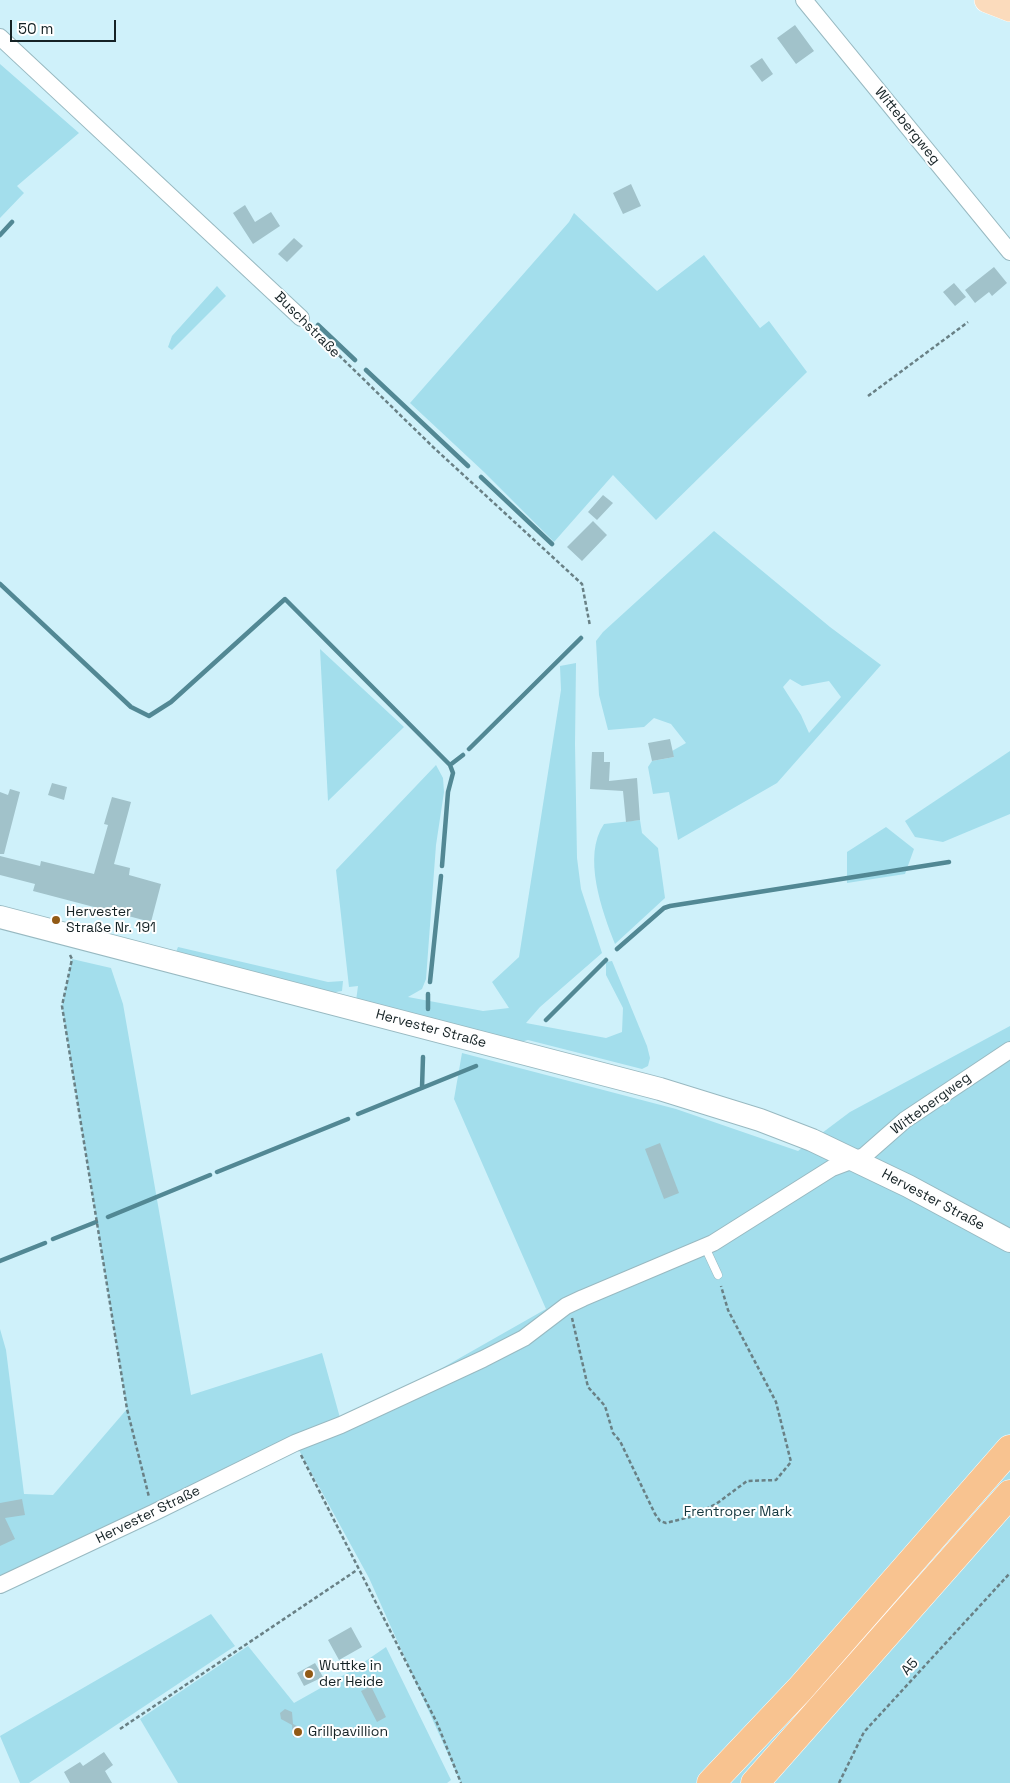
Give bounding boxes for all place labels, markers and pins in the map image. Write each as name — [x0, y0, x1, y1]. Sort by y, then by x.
place label: Hervester Straße Nr. 191 — [66, 904, 156, 936]
marker: Hervester Straße Nr. 191 — [50, 914, 62, 926]
place label: Wuttke in der Heide — [319, 1658, 383, 1690]
marker: Wuttke in der Heide — [303, 1668, 315, 1680]
place label: Grillpavillion — [308, 1724, 388, 1740]
marker: Grillpavillion — [292, 1726, 304, 1738]

